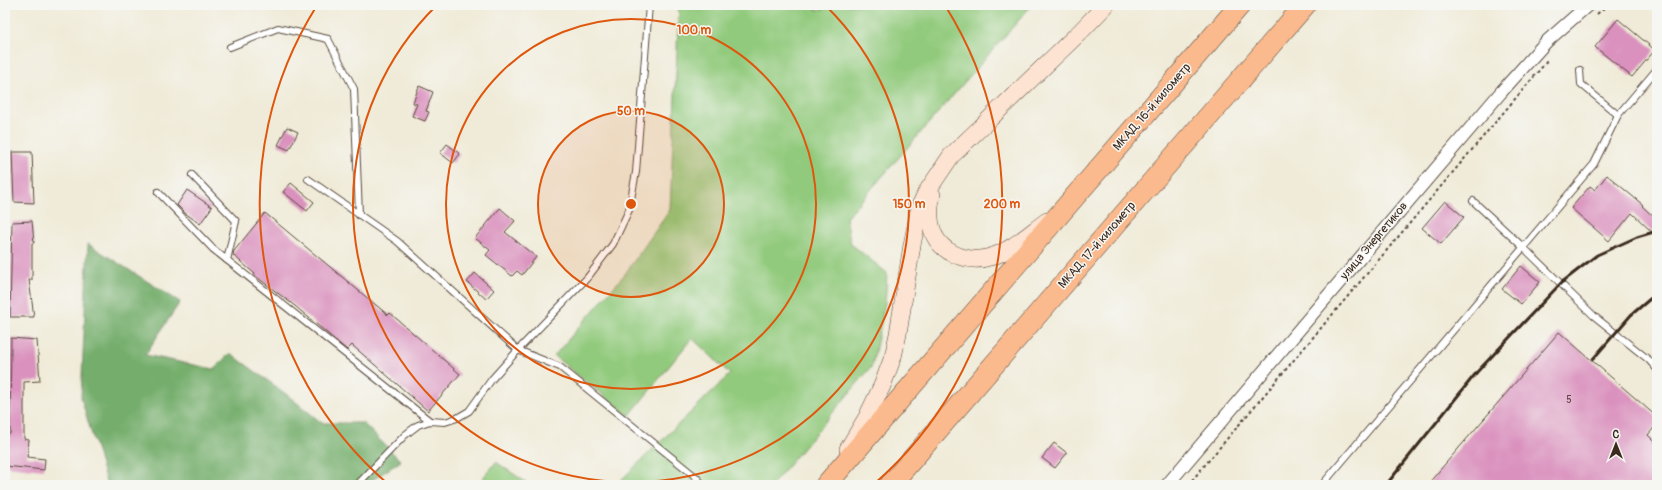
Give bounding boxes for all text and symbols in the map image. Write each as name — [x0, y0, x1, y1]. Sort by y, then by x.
text: 100 m — [677, 23, 712, 38]
street label: МКАД, 16-й километр — [1110, 60, 1194, 154]
text: 50 m — [617, 104, 645, 119]
centre of rings — [624, 197, 638, 211]
text: 150 m — [893, 197, 926, 212]
text: 200 m — [984, 197, 1021, 212]
street label: МКАД, 17-й километр — [1055, 198, 1139, 292]
street label: улица Энергетиков — [1336, 199, 1411, 284]
house number: 5 — [1566, 394, 1572, 406]
north arrow — [1596, 424, 1636, 464]
text: С — [1613, 428, 1620, 441]

